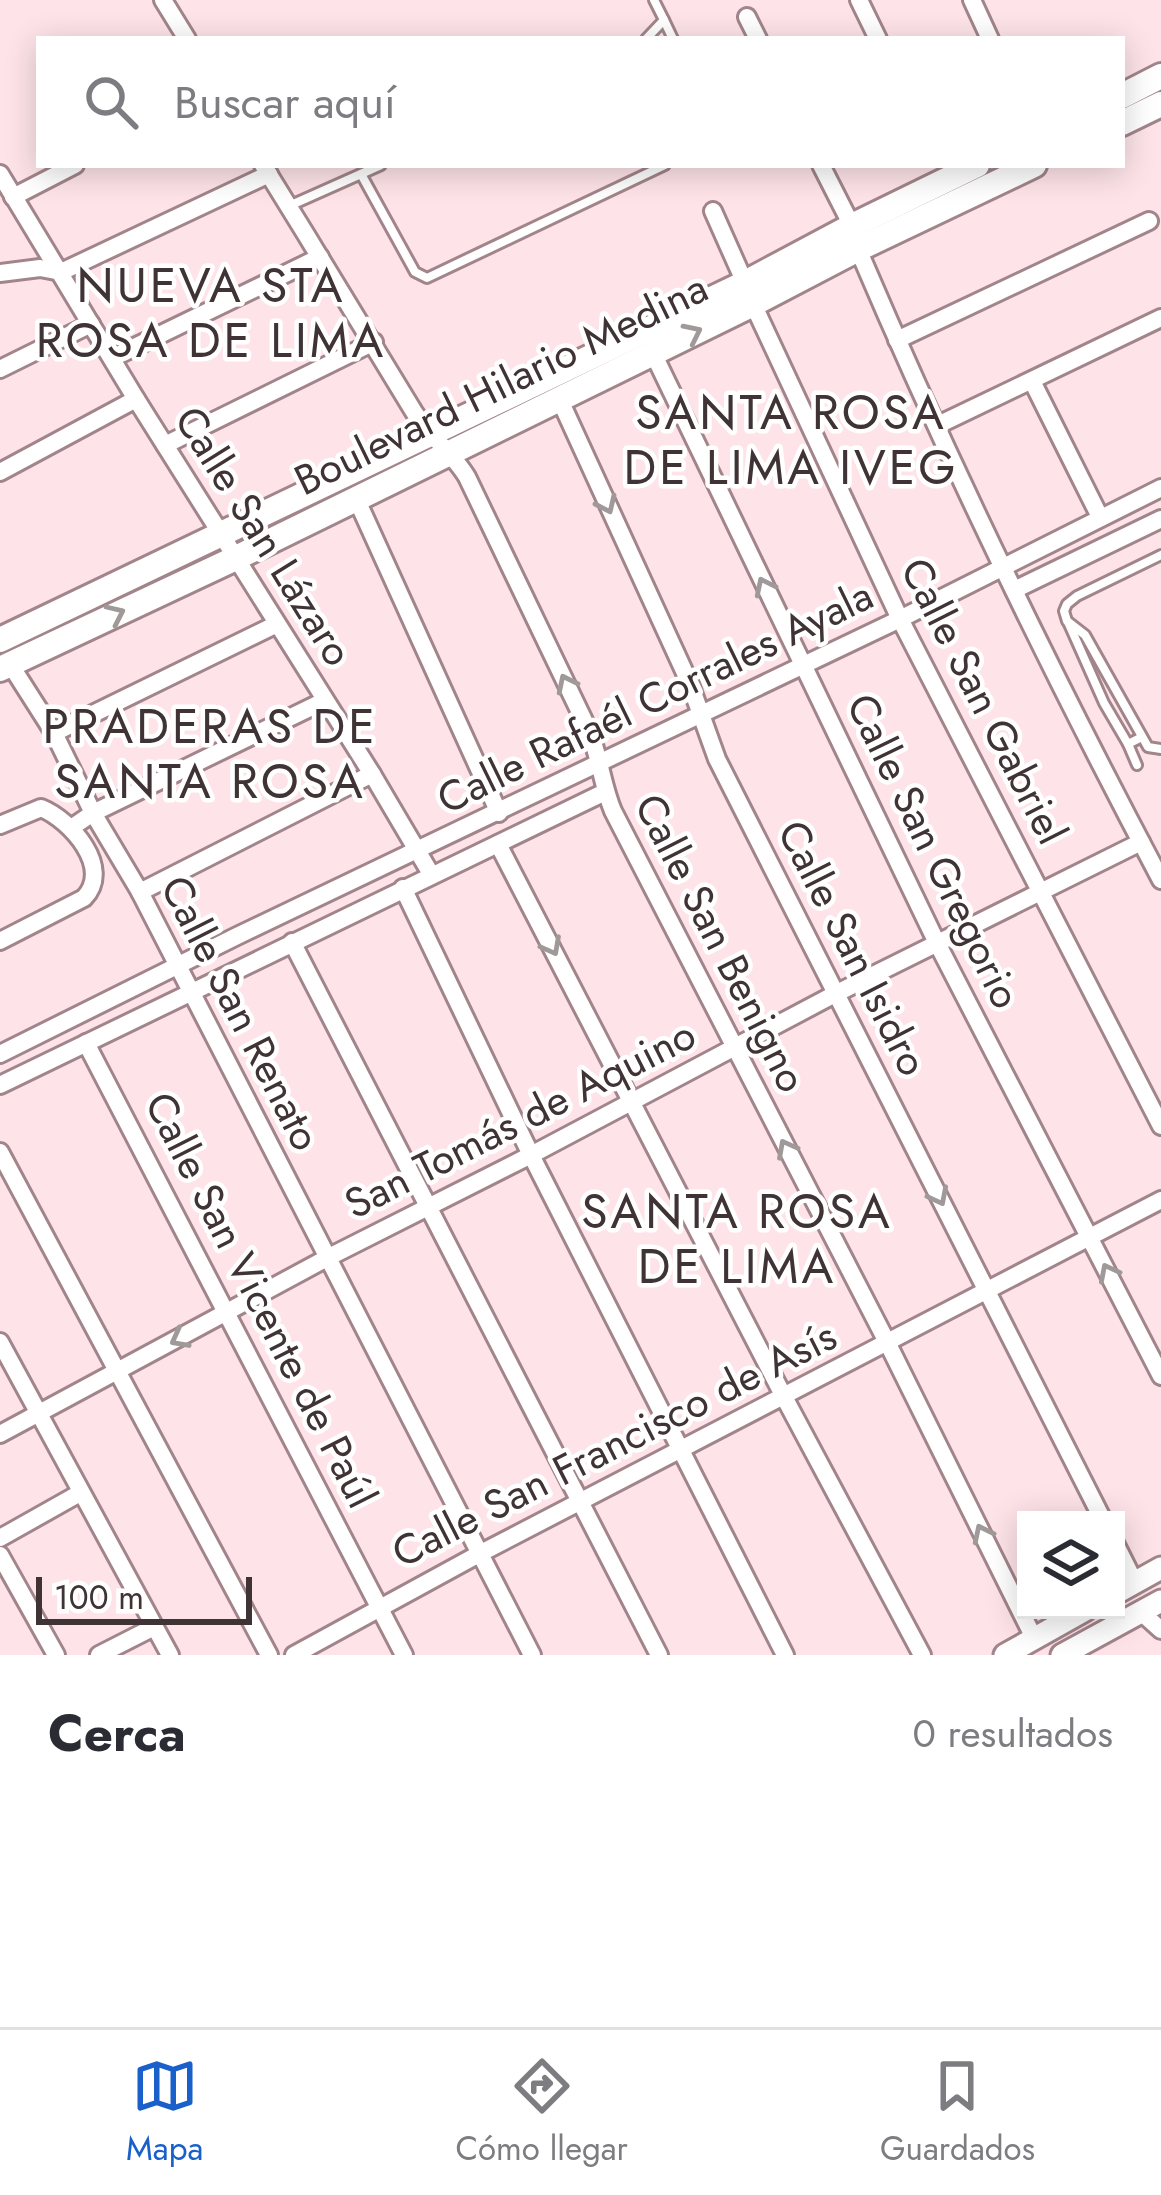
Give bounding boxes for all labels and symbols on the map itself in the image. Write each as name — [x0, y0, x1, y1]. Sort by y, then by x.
district label: NUEVA STA ROSA DE LIMA — [36, 251, 386, 375]
street label: Boulevard Hilario Medina — [284, 257, 718, 511]
one-way arrow — [681, 324, 702, 347]
district label: SANTA ROSA DE LIMA IVEG — [624, 378, 958, 502]
street label: Calle San Lázaro — [160, 394, 368, 678]
one-way arrow — [593, 493, 617, 514]
street label: Calle San Gabriel — [886, 547, 1082, 855]
street label: Calle Rafaél Corrales Ayala — [427, 565, 883, 829]
one-way arrow — [755, 576, 778, 598]
one-way arrow — [104, 605, 125, 628]
one-way arrow — [557, 674, 580, 695]
street label: Calle San Gregorio — [831, 683, 1037, 1019]
district label: PRADERAS DE SANTA ROSA — [42, 692, 378, 816]
street label: Calle San Benigno — [620, 783, 822, 1103]
street label: Calle San Isidro — [762, 810, 944, 1086]
street label: Calle San Renato — [146, 865, 336, 1161]
one-way arrow — [538, 935, 561, 957]
street label: San Tomás de Aquino — [334, 1004, 706, 1234]
street label: Calle San Vicente de Paúl — [130, 1082, 392, 1518]
one-way arrow — [777, 1139, 800, 1161]
district label: SANTA ROSA DE LIMA — [581, 1177, 893, 1301]
one-way arrow — [924, 1184, 947, 1206]
one-way arrow — [1099, 1263, 1122, 1285]
street label: Calle San Francisco de Asís — [381, 1305, 847, 1583]
one-way arrow — [170, 1325, 192, 1348]
one-way arrow — [973, 1524, 996, 1545]
scale bar — [36, 1571, 252, 1624]

